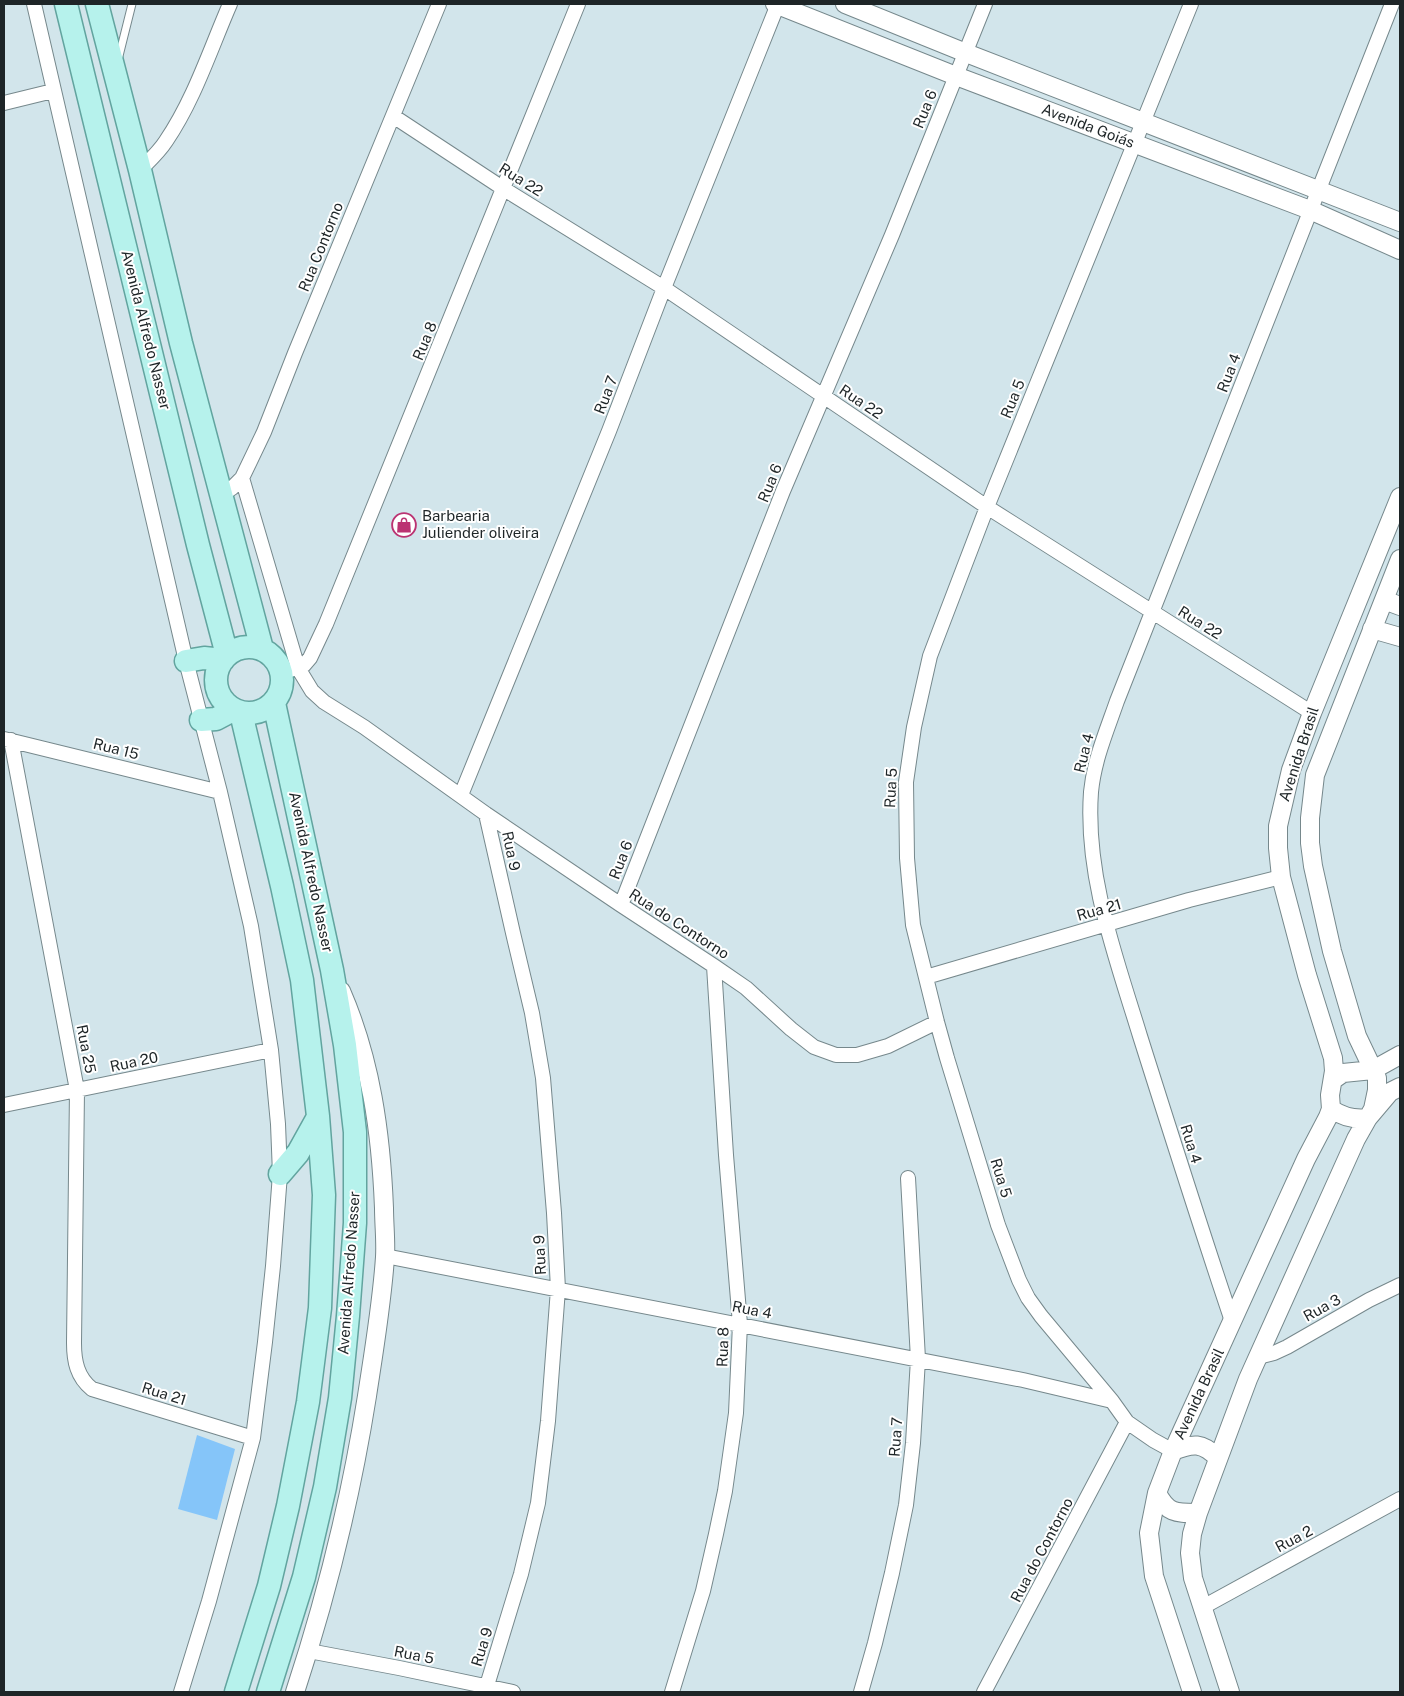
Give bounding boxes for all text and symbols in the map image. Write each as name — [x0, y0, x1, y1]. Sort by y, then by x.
street label: Rua 6 — [909, 87, 940, 131]
street label: Avenida Goiás — [1039, 100, 1137, 151]
street label: Rua 22 — [496, 160, 546, 200]
street label: Rua Contorno — [295, 200, 346, 294]
street label: Avenida Alfredo Nasser — [118, 248, 175, 412]
street label: Rua 8 — [409, 319, 440, 363]
street label: Rua 4 — [1213, 351, 1244, 395]
street label: Rua 7 — [590, 373, 621, 416]
street label: Rua 5 — [997, 377, 1028, 421]
street label: Rua 22 — [836, 381, 886, 422]
street label: Rua 6 — [754, 461, 785, 505]
place label: Barbearia Juliender oliveira — [422, 507, 539, 541]
shop icon: Barbearia Juliender oliveira — [391, 512, 417, 538]
street label: Rua 22 — [1175, 603, 1225, 643]
street label: Avenida Brasil — [1275, 704, 1322, 803]
street label: Rua 4 — [1070, 731, 1097, 774]
street label: Rua 15 — [92, 735, 141, 762]
street label: Rua 5 — [881, 767, 900, 809]
street label: Avenida Alfredo Nasser — [286, 790, 337, 954]
street label: Rua 9 — [499, 830, 524, 872]
street label: Rua 6 — [605, 838, 636, 882]
street label: Rua do Contorno — [626, 885, 732, 962]
street label: Rua 21 — [1075, 895, 1123, 924]
street label: Rua 25 — [73, 1023, 100, 1075]
street label: Rua 20 — [108, 1048, 160, 1075]
street label: Rua 4 — [1177, 1122, 1205, 1166]
street label: Rua 5 — [987, 1156, 1015, 1200]
street label: Avenida Alfredo Nasser — [334, 1190, 363, 1355]
street label: Rua 9 — [530, 1235, 549, 1275]
street label: Rua 3 — [1300, 1290, 1343, 1325]
street label: Rua 4 — [731, 1297, 773, 1322]
street label: Rua 8 — [713, 1327, 732, 1367]
street label: Avenida Brasil — [1170, 1345, 1227, 1442]
street label: Rua 21 — [140, 1379, 188, 1408]
street label: Rua 7 — [886, 1417, 905, 1457]
street label: Rua do Contorno — [1007, 1495, 1076, 1605]
street label: Rua 2 — [1272, 1522, 1315, 1555]
street label: Rua 9 — [468, 1625, 496, 1668]
street label: Rua 5 — [393, 1642, 435, 1667]

